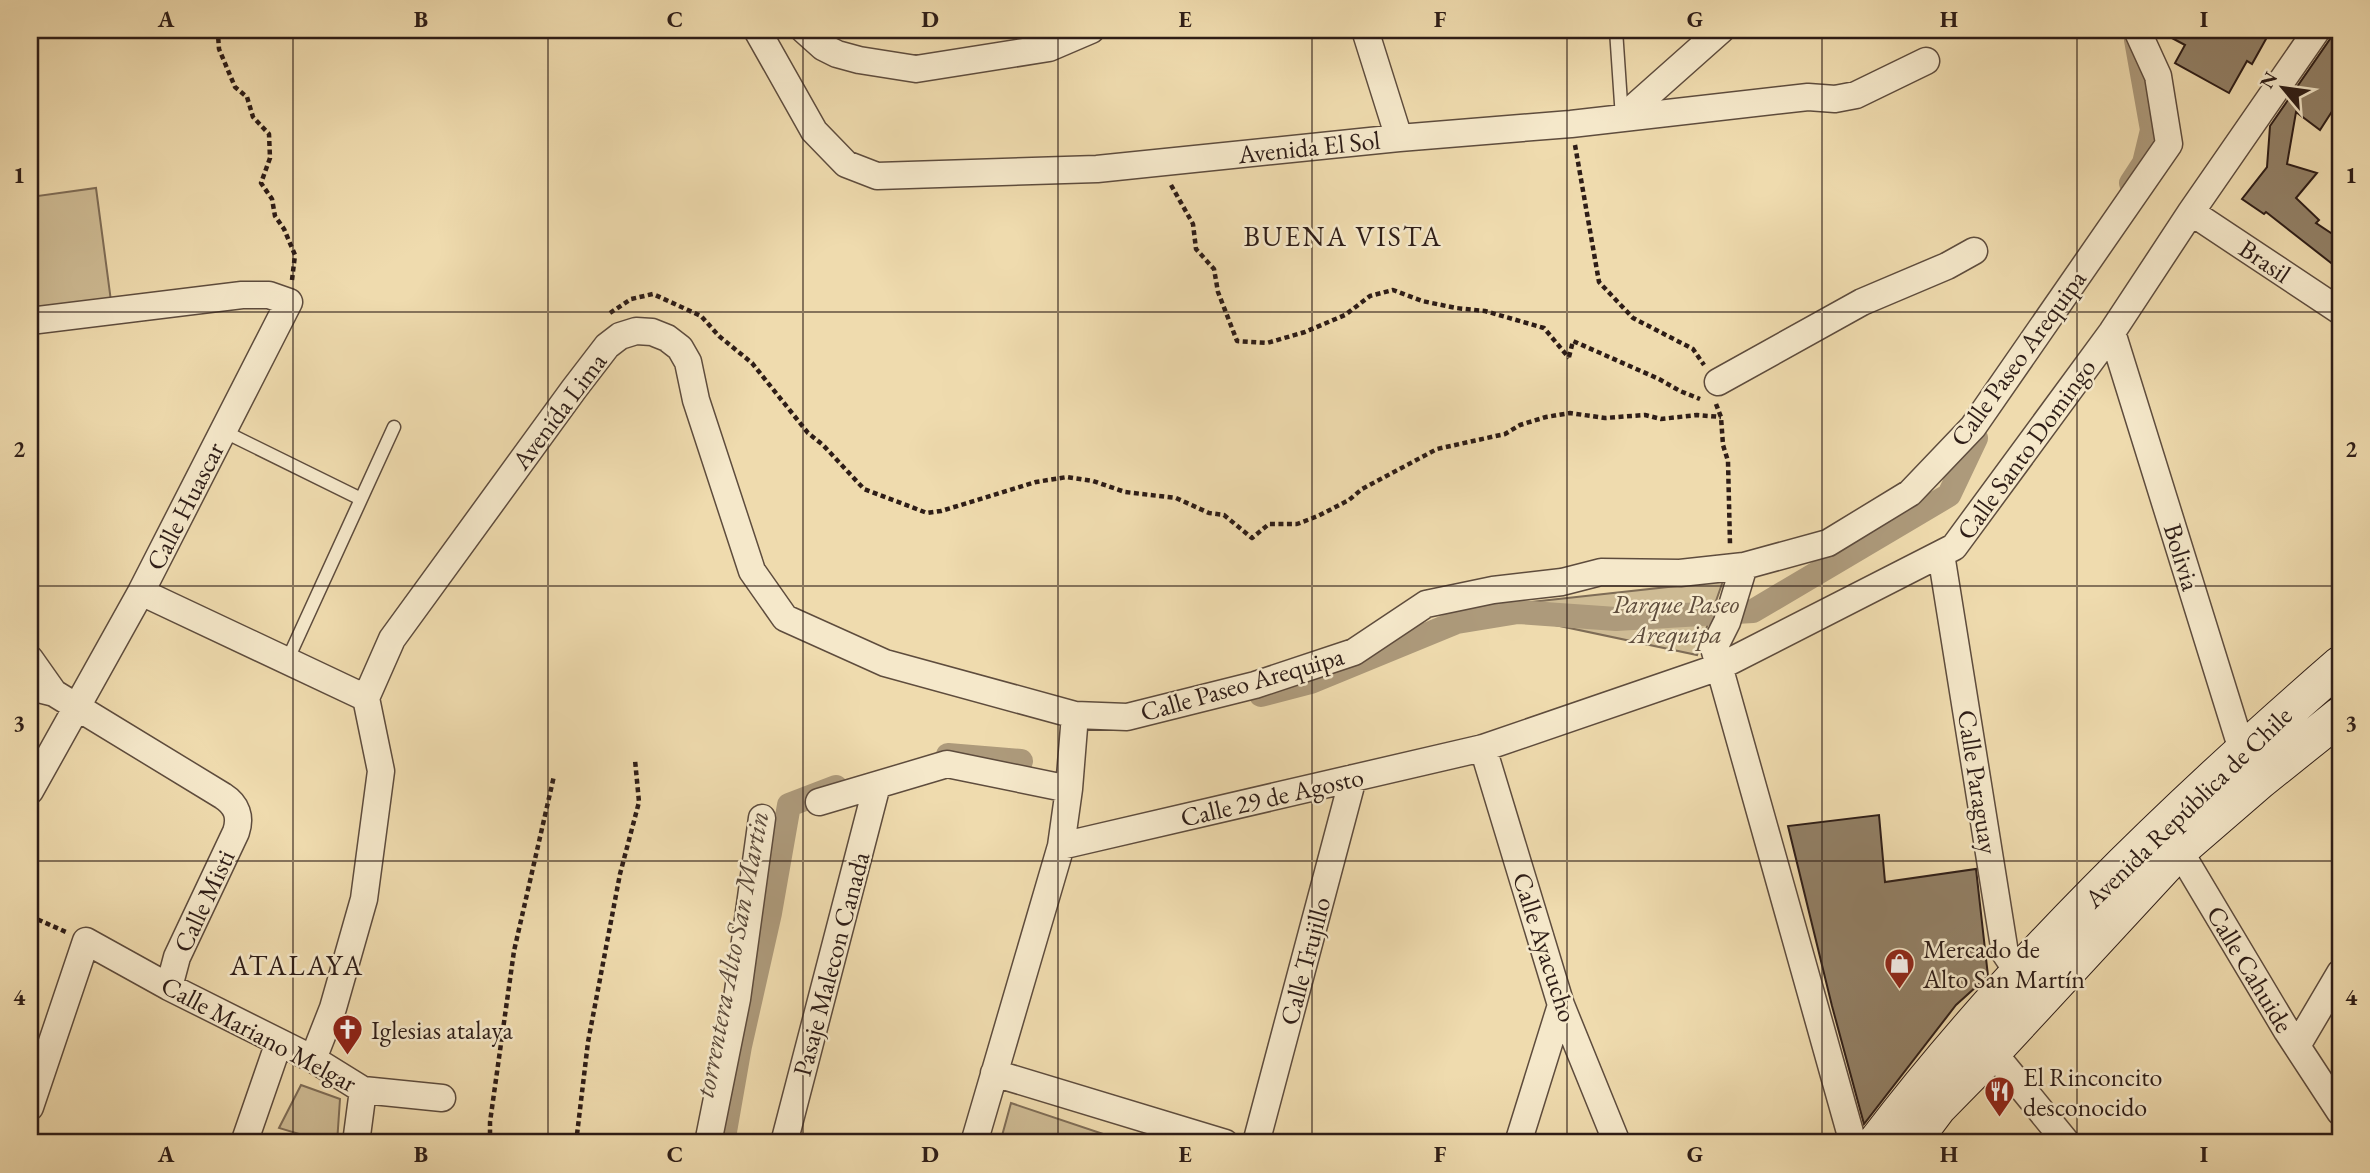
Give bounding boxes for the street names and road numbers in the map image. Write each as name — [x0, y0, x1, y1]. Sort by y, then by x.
street label: Avenida El Sol — [1235, 123, 1382, 171]
street label: Brasil — [2233, 231, 2297, 291]
street label: Calle Paseo Arequipa — [1943, 263, 2094, 453]
street label: Avenida Lima — [503, 345, 614, 477]
street label: Calle Santo Domingo — [1949, 352, 2103, 546]
street label: Calle Huascar — [138, 436, 232, 576]
street label: Bolivia — [2156, 519, 2208, 595]
street label: Calle Paseo Arequipa — [1136, 639, 1348, 729]
street label: Avenida República de Chile — [2076, 699, 2299, 916]
street label: Calle Paraguay — [1950, 707, 2006, 857]
street label: Calle 29 de Agosto — [1177, 759, 1367, 835]
street label: Calle Misti — [165, 844, 243, 958]
street label: Pasaje Malecon Canada — [785, 847, 877, 1080]
street label: Calle Ayacucho — [1505, 868, 1585, 1026]
street label: Calle Trujillo — [1272, 893, 1338, 1029]
street label: Calle Cahuide — [2199, 899, 2301, 1039]
street label: Calle Mariano Melgar — [155, 968, 363, 1100]

